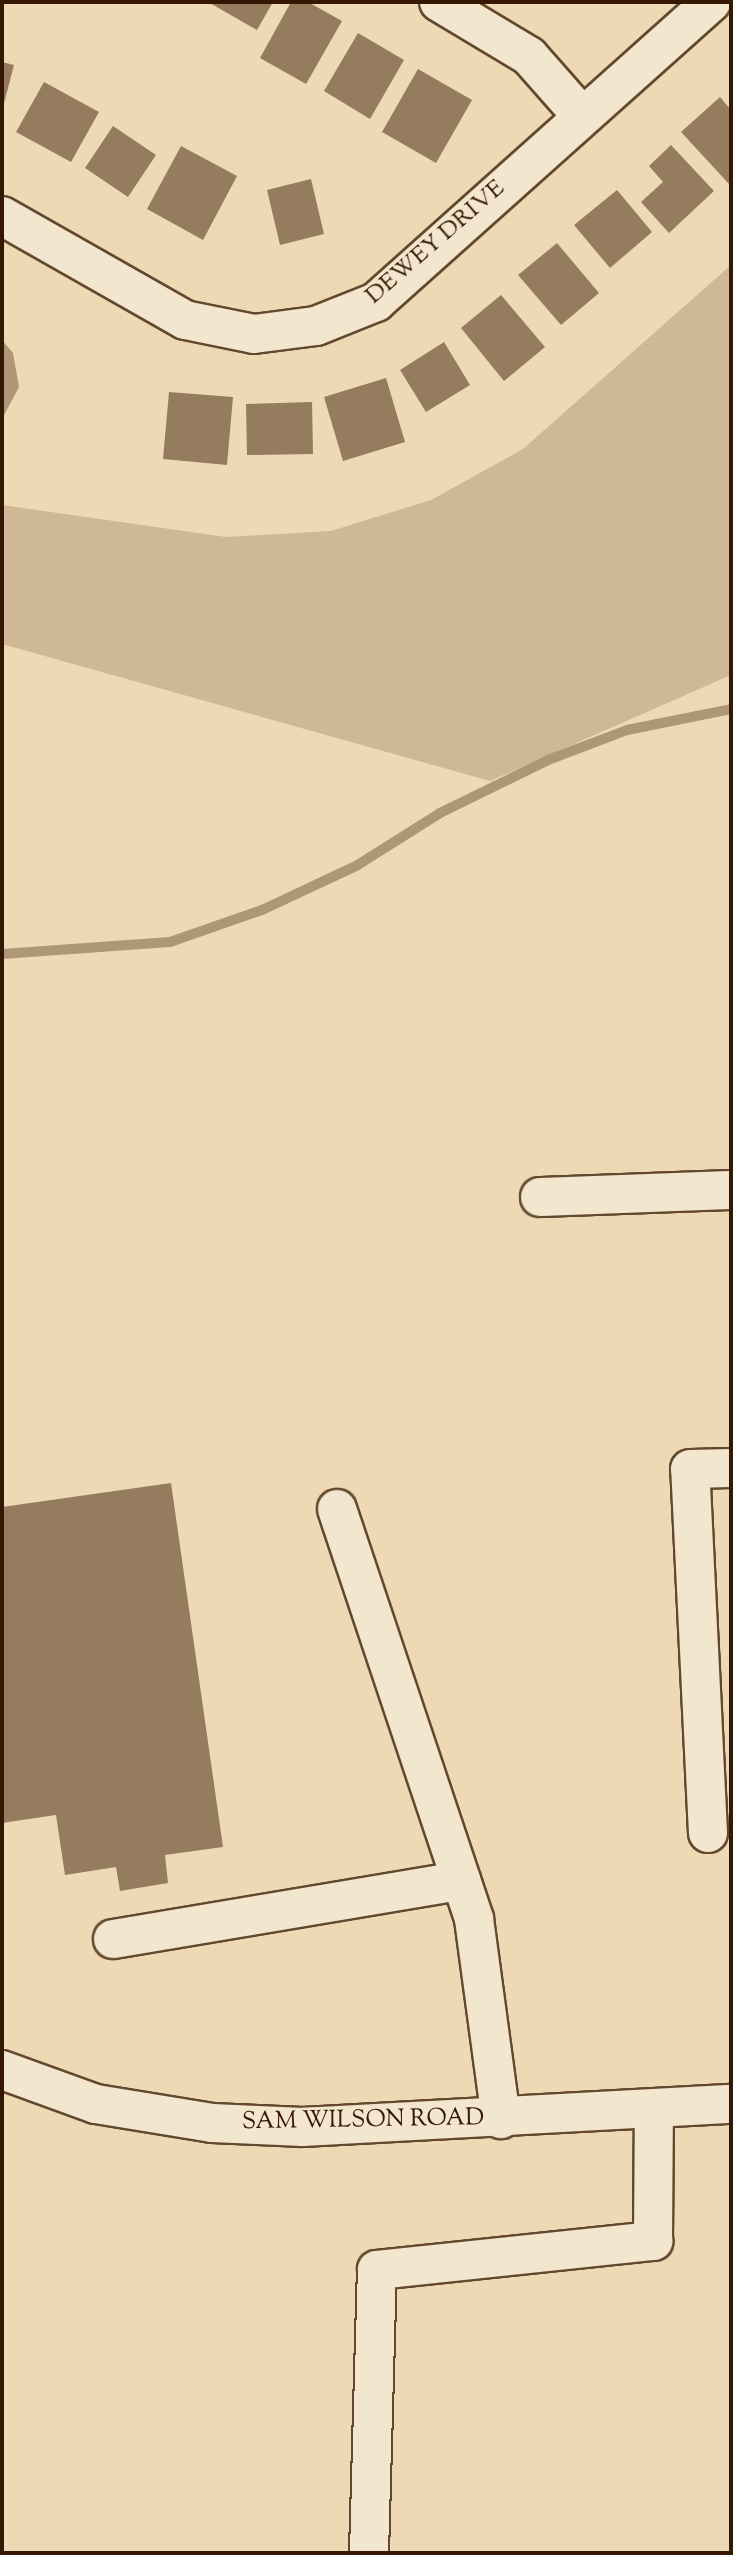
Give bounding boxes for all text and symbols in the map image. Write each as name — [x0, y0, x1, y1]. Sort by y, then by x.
street label: DEWEY DRIVE — [361, 175, 511, 311]
street label: SAM WILSON ROAD — [242, 2104, 484, 2138]

